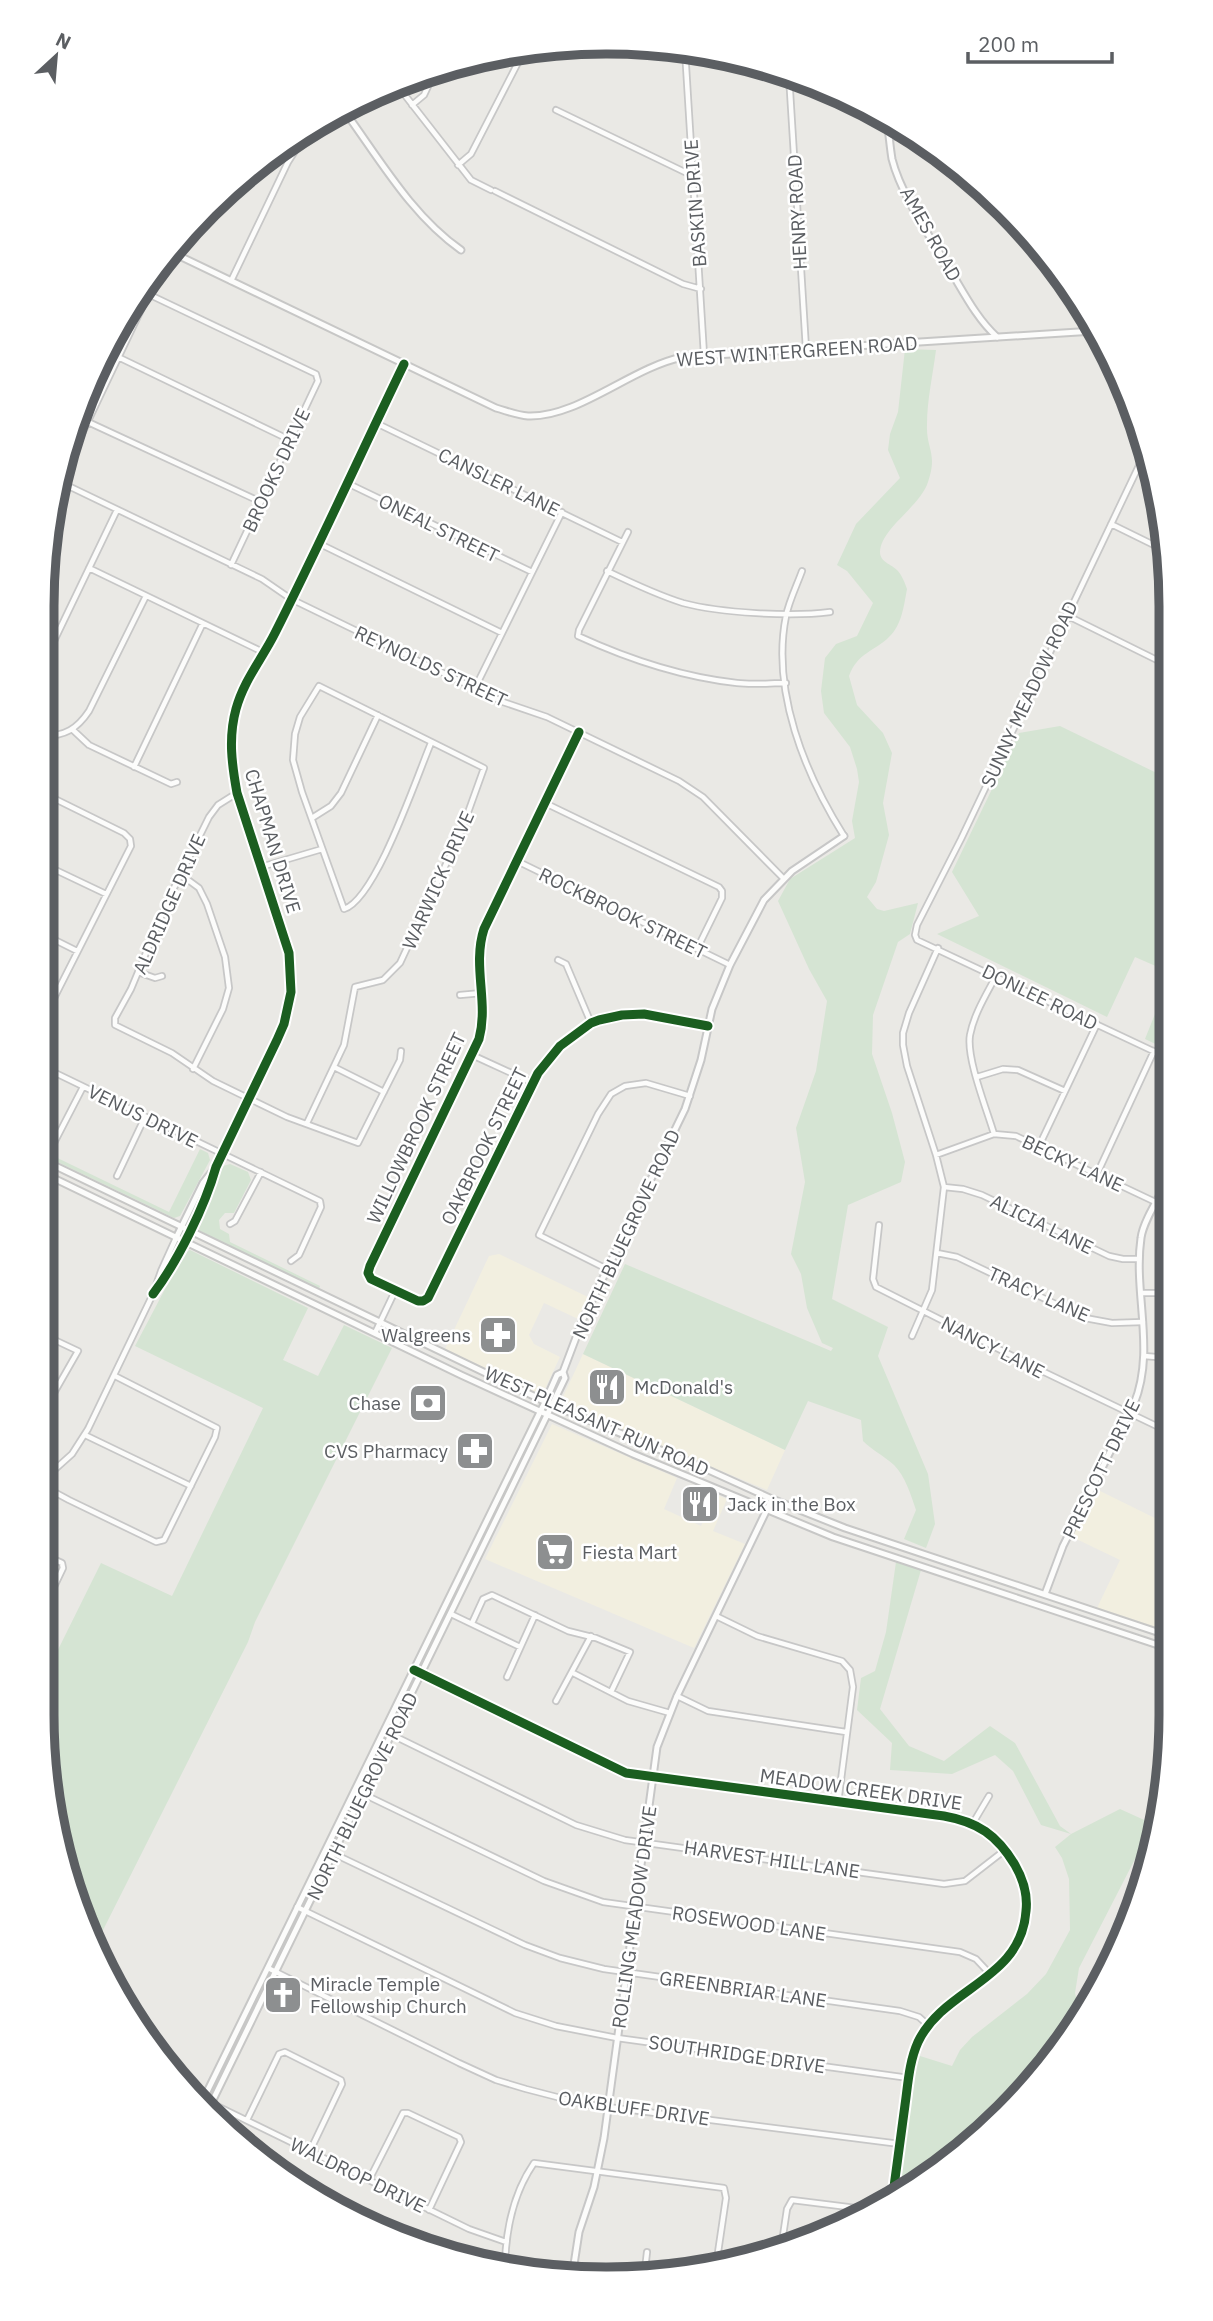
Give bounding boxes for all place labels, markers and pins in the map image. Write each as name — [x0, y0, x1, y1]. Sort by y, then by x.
pharmacy icon: Walgreens — [477, 1314, 519, 1356]
place label: Walgreens — [381, 1323, 471, 1347]
restaurant icon: McDonald's — [586, 1366, 628, 1408]
place label: McDonald's — [634, 1375, 733, 1399]
bank icon: Chase — [407, 1382, 449, 1424]
place label: Chase — [349, 1391, 401, 1415]
pharmacy icon: CVS Pharmacy — [454, 1430, 496, 1472]
place label: CVS Pharmacy — [324, 1439, 449, 1463]
restaurant icon: Jack in the Box — [679, 1483, 721, 1525]
place label: Jack in the Box — [727, 1492, 856, 1516]
supermarket icon: Fiesta Mart — [534, 1531, 576, 1573]
place label: Fiesta Mart — [582, 1540, 678, 1564]
place label: Miracle Temple Fellowship Church — [310, 1972, 467, 2018]
church icon: Miracle Temple Fellowship Church — [262, 1974, 304, 2016]

